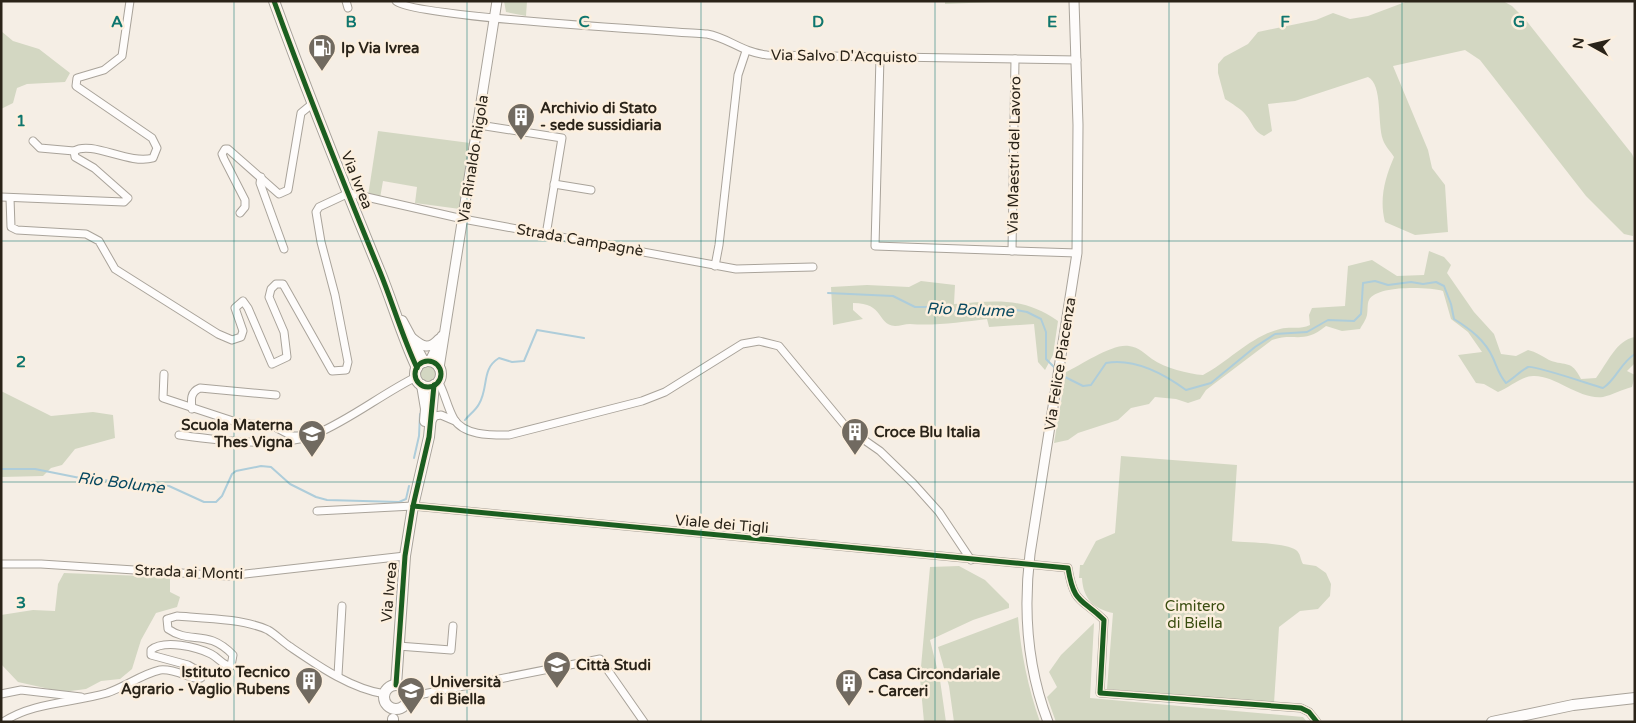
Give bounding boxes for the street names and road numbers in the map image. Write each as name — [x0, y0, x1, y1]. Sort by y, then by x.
street label: Via Salvo D'Acquisto — [771, 46, 917, 66]
street label: Via Maestri del Lavoro — [1004, 76, 1024, 234]
street label: Via Rinaldo Rigola — [454, 94, 492, 224]
street label: Via Ivrea — [337, 148, 377, 212]
street label: Strada Campagnè — [515, 220, 645, 260]
street label: Via Felice Piacenza — [1041, 296, 1079, 432]
street label: Viale dei Tigli — [674, 511, 770, 537]
street label: Strada ai Monti — [134, 561, 244, 583]
street label: Via Ivrea — [377, 561, 401, 623]

